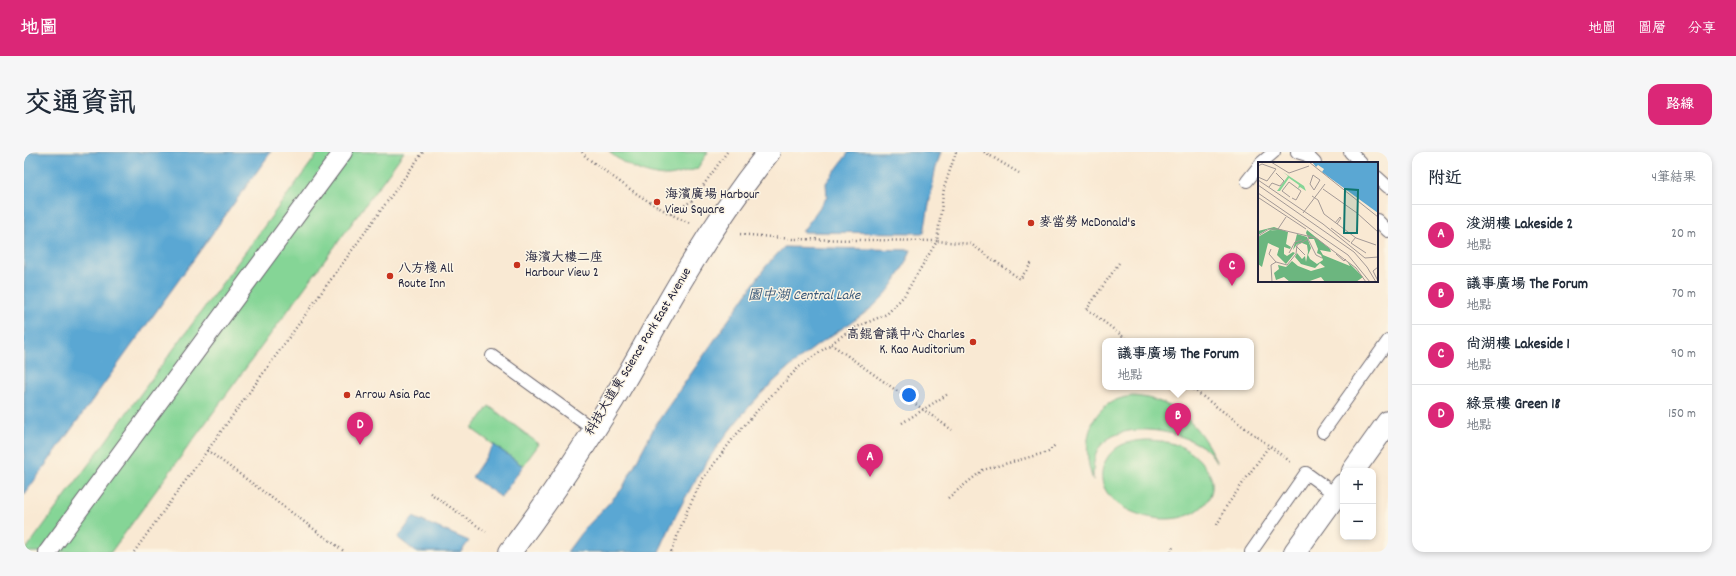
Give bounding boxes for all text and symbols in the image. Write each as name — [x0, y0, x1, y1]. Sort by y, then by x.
text: 地圖 — [20, 16, 58, 43]
text: 地圖 — [1588, 19, 1616, 39]
text: 圖層 — [1638, 19, 1666, 39]
text: 分享 — [1688, 19, 1716, 39]
button: 路線 — [1648, 84, 1712, 125]
text: 交通資訊 — [24, 86, 136, 126]
inset map — [1258, 162, 1378, 282]
text: 附近 — [1428, 168, 1462, 192]
text: 4筆結果 — [1652, 169, 1696, 188]
place label: 海濱廣場 Harbour View Square — [665, 186, 760, 220]
marker: 海濱廣場 Harbour View Square — [652, 197, 662, 207]
place label: 麥當勞 McDonald's — [1039, 214, 1136, 233]
text: 浚湖樓 Lakeside 2 — [1466, 214, 1573, 236]
marker: 麥當勞 McDonald's — [1026, 218, 1036, 228]
text: A — [1437, 225, 1445, 244]
text: 20 m — [1671, 225, 1696, 244]
text: 地點 — [1466, 237, 1492, 256]
place label: 海濱大樓二座 Harbour View 2 — [525, 249, 603, 283]
pin: C — [1219, 253, 1245, 286]
place label: 八方棧 All Route Inn — [398, 260, 453, 294]
marker: 海濱大樓二座 Harbour View 2 — [512, 260, 522, 270]
street label: 科技大道東 Science Park East Avenue — [581, 264, 697, 440]
marker: 八方棧 All Route Inn — [385, 271, 395, 281]
text: 議事廣場 The Forum — [1466, 274, 1588, 296]
text: B — [1438, 285, 1444, 304]
text: 70 m — [1672, 285, 1696, 304]
water label: 園中湖 Central Lake — [748, 286, 861, 306]
text: 地點 — [1466, 297, 1492, 316]
place label: 高錕會議中心 Charles K. Kao Auditorium — [846, 326, 965, 360]
text: 尚湖樓 Lakeside 1 — [1466, 334, 1570, 356]
marker: 高錕會議中心 Charles K. Kao Auditorium — [968, 337, 978, 347]
popup — [1102, 338, 1254, 390]
text: 議事廣場 The Forum — [1117, 344, 1239, 366]
text: C — [1438, 345, 1444, 364]
text: 90 m — [1671, 345, 1696, 364]
text: 地點 — [1466, 357, 1492, 376]
text: 地點 — [1117, 367, 1143, 386]
your location — [899, 385, 919, 405]
place label: Arrow Asia Pac — [355, 386, 430, 405]
marker: Arrow Asia Pac — [342, 390, 352, 400]
text: 綠景樓 Green 18 — [1466, 394, 1560, 416]
pin: B — [1165, 403, 1191, 436]
text: D — [1438, 405, 1444, 424]
text: 150 m — [1668, 405, 1696, 424]
pin: D — [347, 412, 373, 445]
text: 地點 — [1466, 417, 1492, 436]
pin: A — [857, 444, 883, 477]
map controls — [1340, 468, 1376, 540]
button: + — [1340, 468, 1376, 504]
button: − — [1340, 504, 1376, 540]

